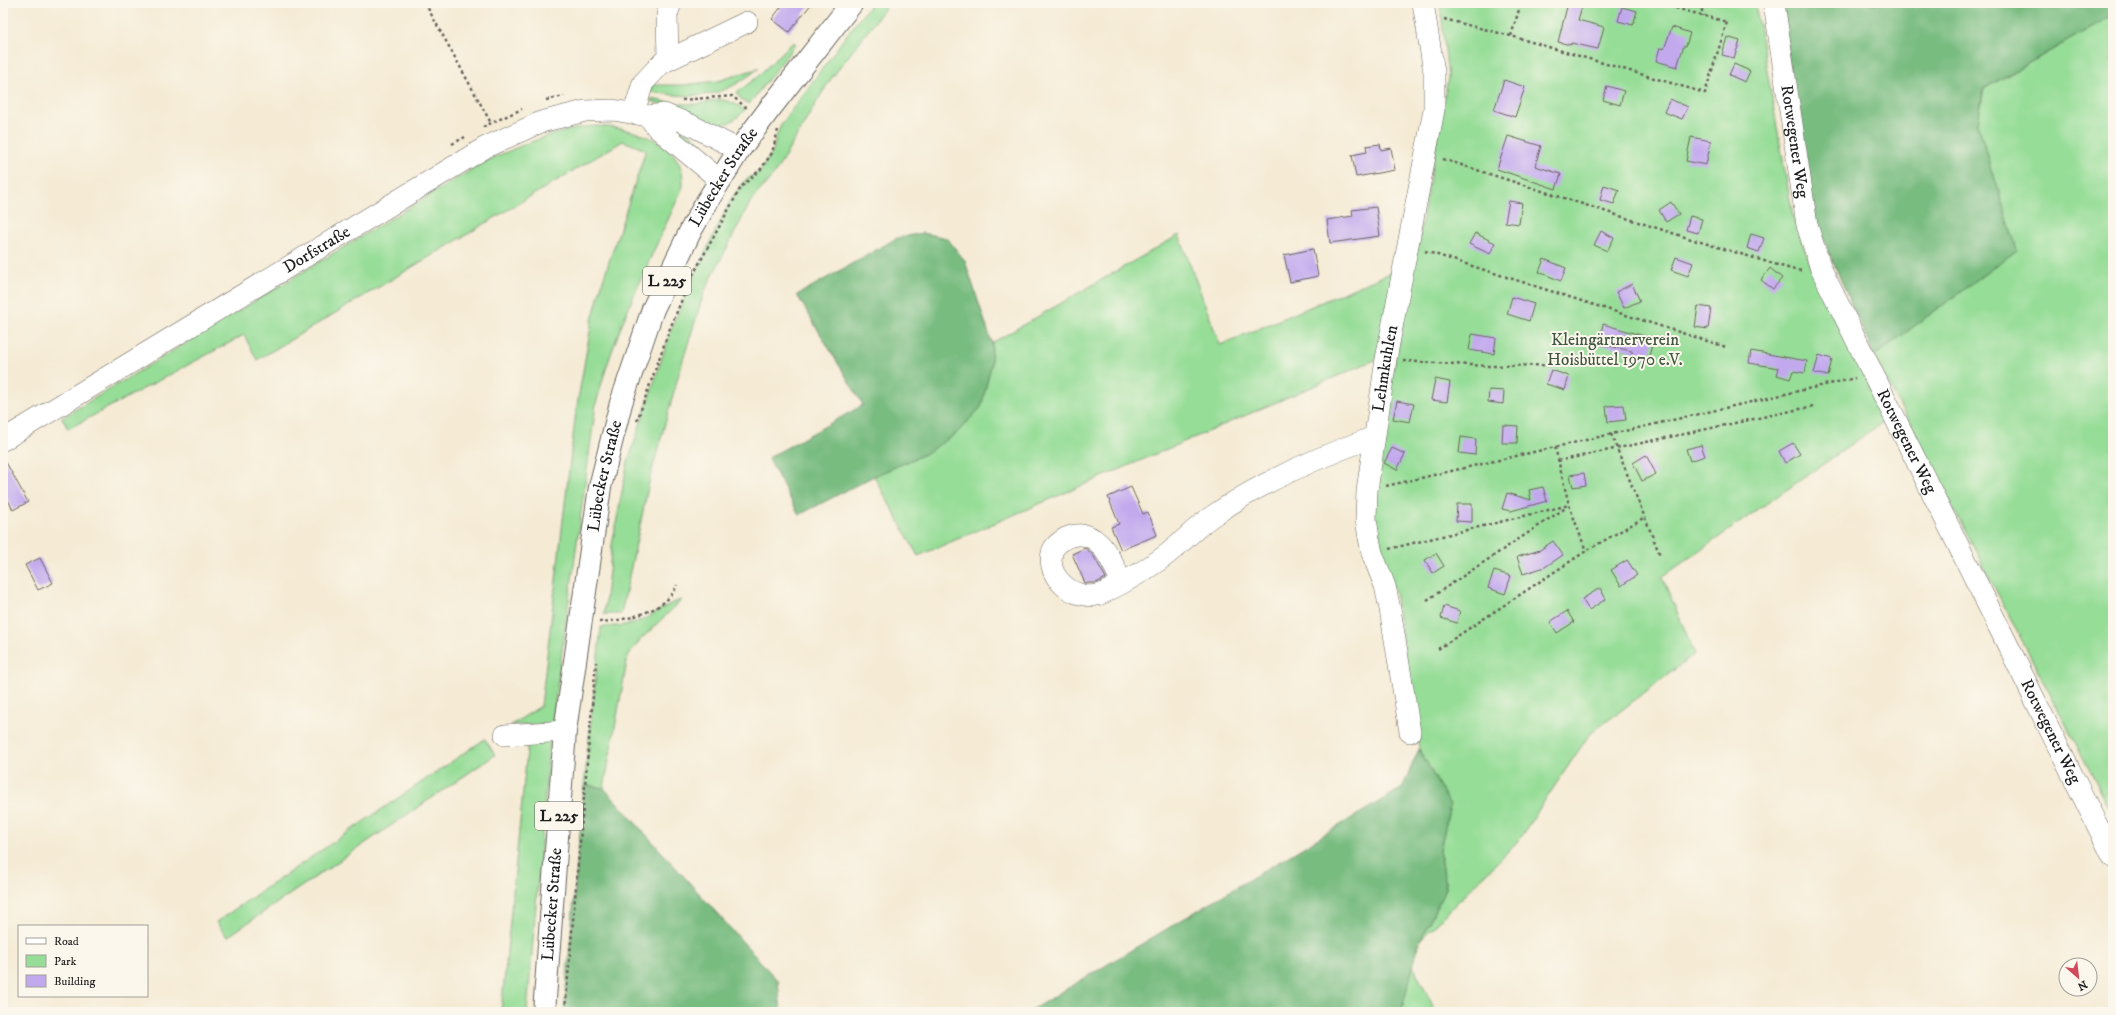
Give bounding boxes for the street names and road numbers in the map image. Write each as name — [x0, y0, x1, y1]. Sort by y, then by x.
street label: Rotwegener Weg — [1775, 83, 1814, 200]
street label: Lübecker Straße — [684, 123, 763, 231]
street label: Dorfstraße — [279, 221, 354, 278]
road number: L 225 — [643, 267, 691, 295]
street label: Lehmkuhlen — [1368, 323, 1403, 413]
street label: Rotwegener Weg — [1871, 385, 1942, 498]
street label: Lübecker Straße — [583, 418, 627, 533]
street label: Rotwegener Weg — [2015, 675, 2086, 788]
road number: L 225 — [535, 802, 583, 830]
street label: Lübecker Straße — [537, 847, 567, 962]

